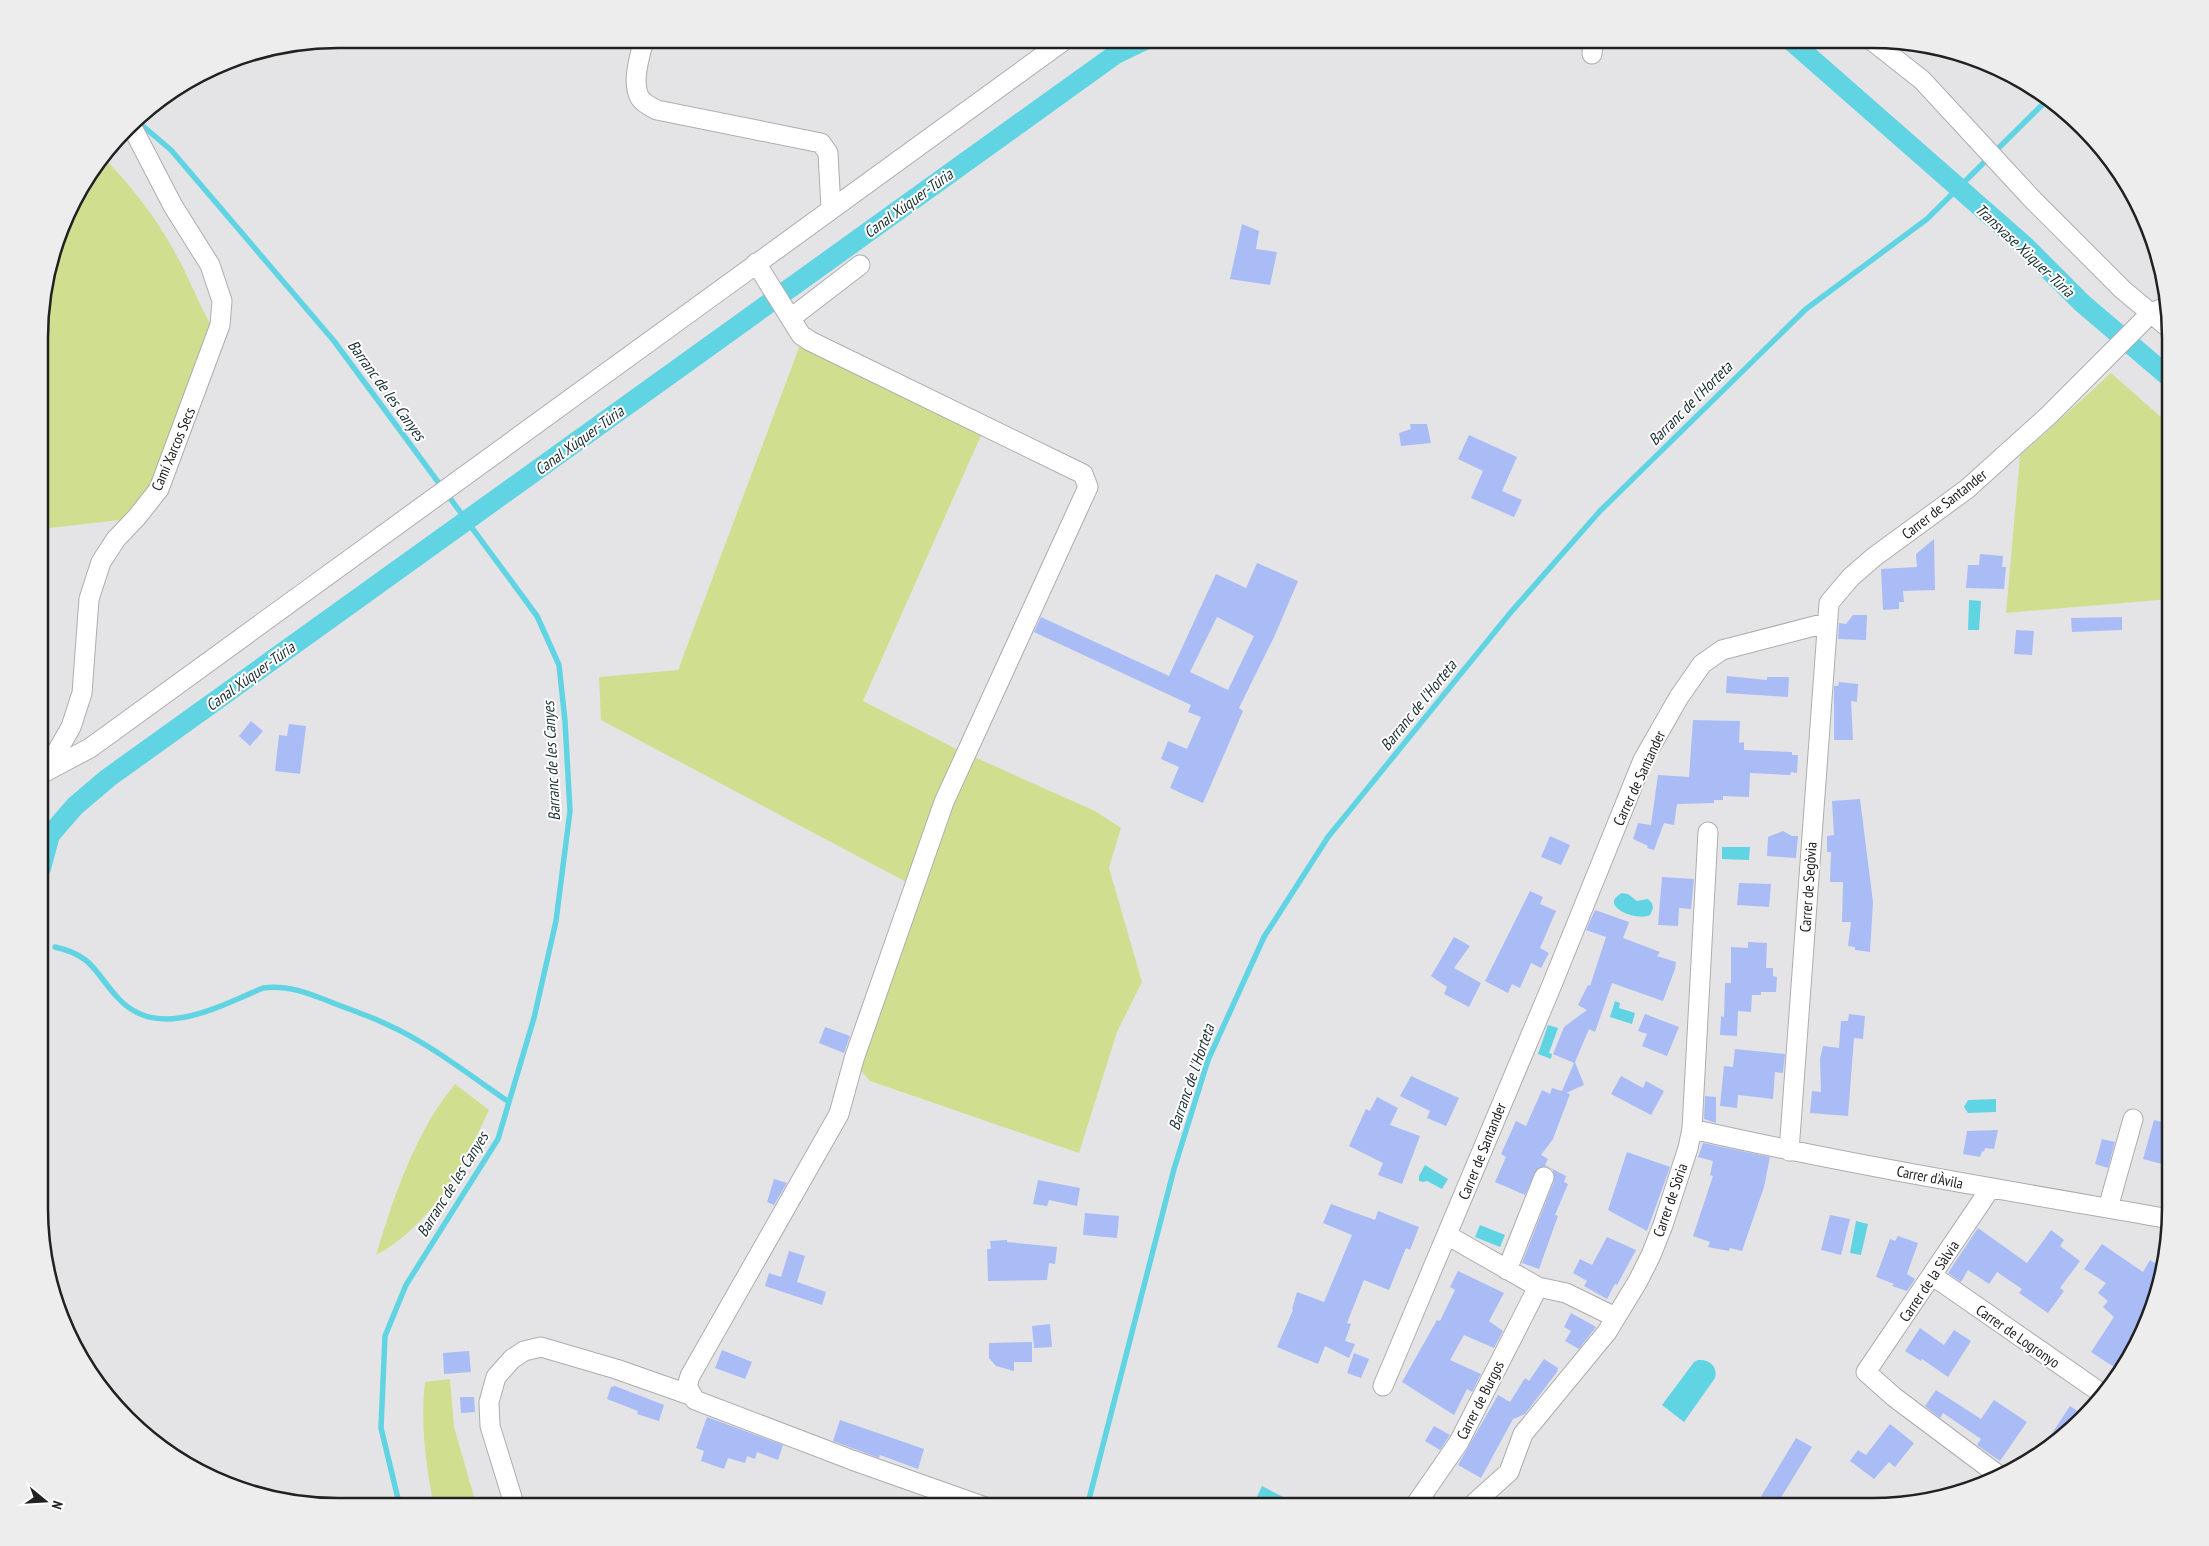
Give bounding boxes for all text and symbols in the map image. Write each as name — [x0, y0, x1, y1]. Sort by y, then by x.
water label: Canal Xúquer-Túria — [860, 163, 958, 242]
water label: Transvase Xùquer-Tùria — [1971, 199, 2080, 302]
water label: Barranc de les Canyes — [344, 336, 431, 446]
water label: Barranc de l'Horteta — [1644, 356, 1737, 449]
water label: Canal Xúquer-Túria — [531, 400, 629, 479]
street label: Camí Xarcos Secs — [147, 405, 199, 493]
street label: Carrer de Santander — [1898, 464, 1991, 543]
water label: Canal Xúquer-Túria — [202, 636, 300, 715]
water label: Barranc de l'Horteta — [1375, 655, 1462, 754]
water label: Barranc de les Canyes — [538, 699, 564, 821]
street label: Carrer de Santander — [1609, 727, 1670, 829]
street label: Carrer de Segòvia — [1795, 841, 1821, 933]
water label: Barranc de l'Horteta — [1164, 1020, 1219, 1132]
street label: Carrer de Santander — [1454, 1099, 1510, 1202]
water label: Barranc de les Canyes — [412, 1127, 493, 1240]
street label: Carrer de Sòria — [1649, 1161, 1691, 1239]
street label: Carrer d'Àvila — [1895, 1161, 1965, 1193]
street label: Carrer de la Sàlvia — [1895, 1237, 1963, 1325]
street label: Carrer de Logronyo — [1972, 1300, 2064, 1372]
street label: Carrer de Burgos — [1452, 1357, 1508, 1443]
north arrow — [20, 1476, 70, 1526]
text: N — [48, 1499, 67, 1511]

